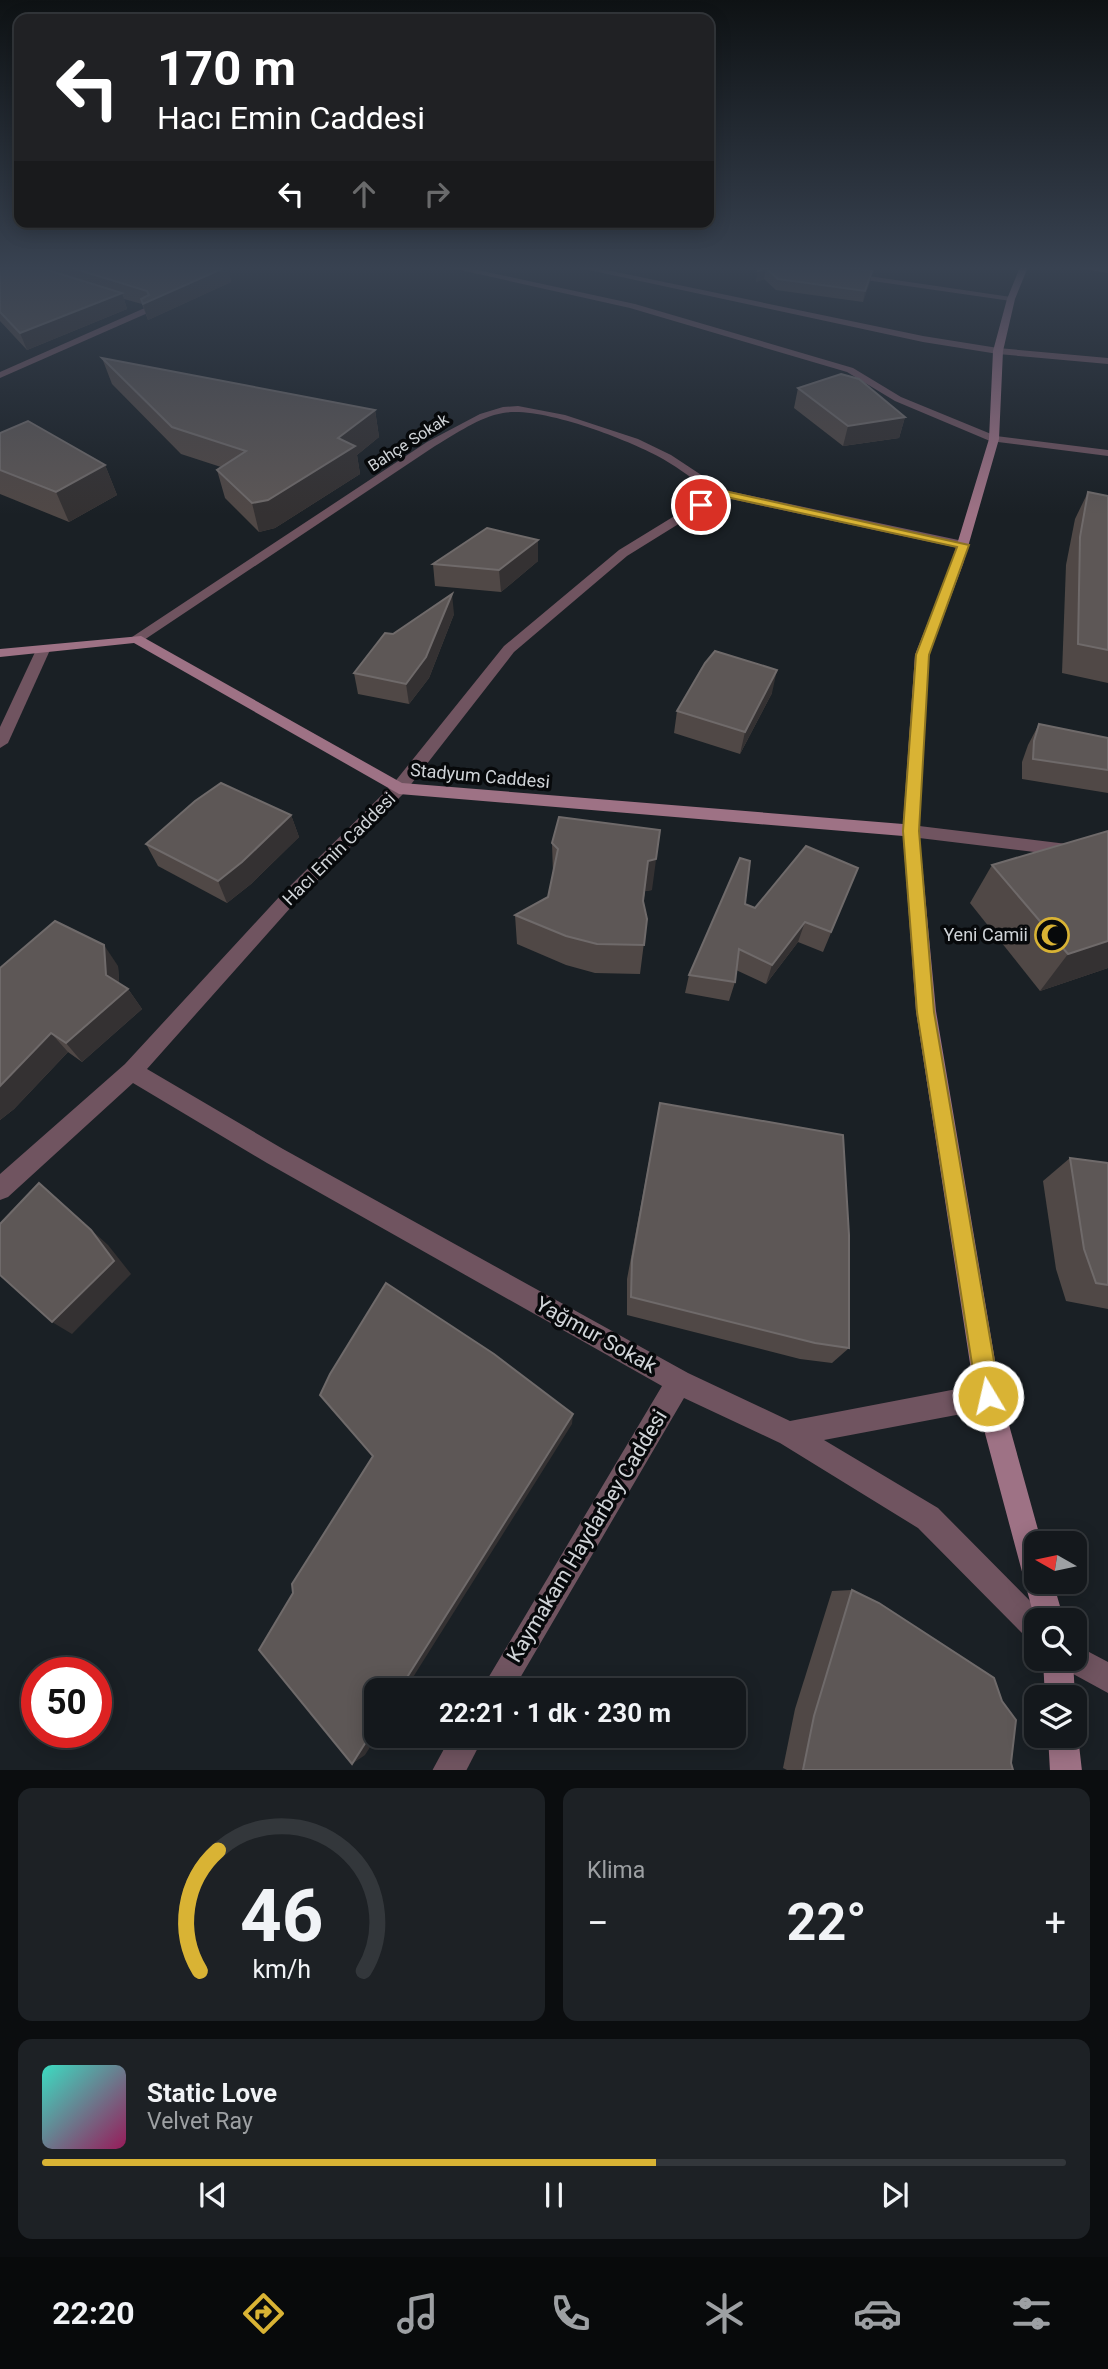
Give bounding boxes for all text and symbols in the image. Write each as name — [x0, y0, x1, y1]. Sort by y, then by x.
text: 170 m — [157, 40, 296, 97]
icon: left — [42, 42, 133, 133]
text: Hacı Emin Caddesi — [157, 99, 425, 137]
icon: left — [272, 175, 310, 213]
icon: ahead — [345, 175, 383, 213]
icon: right — [418, 175, 456, 213]
street label: Bahçe Sokak — [365, 409, 453, 475]
pin — [671, 475, 731, 535]
icon: arrive — [682, 486, 720, 524]
street label: Stadyum Caddesi — [409, 759, 551, 792]
street label: Hacı Emin Caddesi — [278, 788, 399, 909]
mosque icon: Yeni Camii — [1033, 916, 1071, 954]
place label: Yeni Camii — [943, 924, 1028, 945]
street label: Yağmur Sokak — [531, 1292, 661, 1378]
position arrow — [951, 1359, 1025, 1433]
street label: Kaymakam Haydarbey Caddesi — [502, 1405, 672, 1667]
north arrow — [1024, 1531, 1087, 1594]
map controls — [1024, 1531, 1087, 1748]
button: search — [1024, 1608, 1087, 1671]
speed limit sign: 50 — [21, 1657, 112, 1748]
button: layers — [1024, 1685, 1087, 1748]
text: 22:21 · 1 dk · 230 m — [439, 1698, 671, 1728]
text: Klima — [587, 1857, 645, 1884]
text: 46 — [240, 1873, 323, 1959]
text: 22° — [787, 1892, 867, 1953]
text: − — [587, 1901, 609, 1945]
text: + — [1044, 1901, 1066, 1945]
text: km/h — [252, 1954, 311, 1983]
text: Static Love — [147, 2078, 277, 2108]
text: Velvet Ray — [147, 2108, 253, 2135]
icon: previous — [194, 2176, 232, 2214]
icon: pause — [535, 2176, 573, 2214]
icon: next — [876, 2176, 914, 2214]
icon: directions — [239, 2289, 288, 2338]
icon: music — [393, 2289, 442, 2338]
icon: phone — [546, 2289, 595, 2338]
icon: climate — [700, 2289, 749, 2338]
icon: car — [853, 2289, 902, 2338]
icon: filters — [1007, 2289, 1056, 2338]
text: 22:20 — [52, 2294, 135, 2332]

